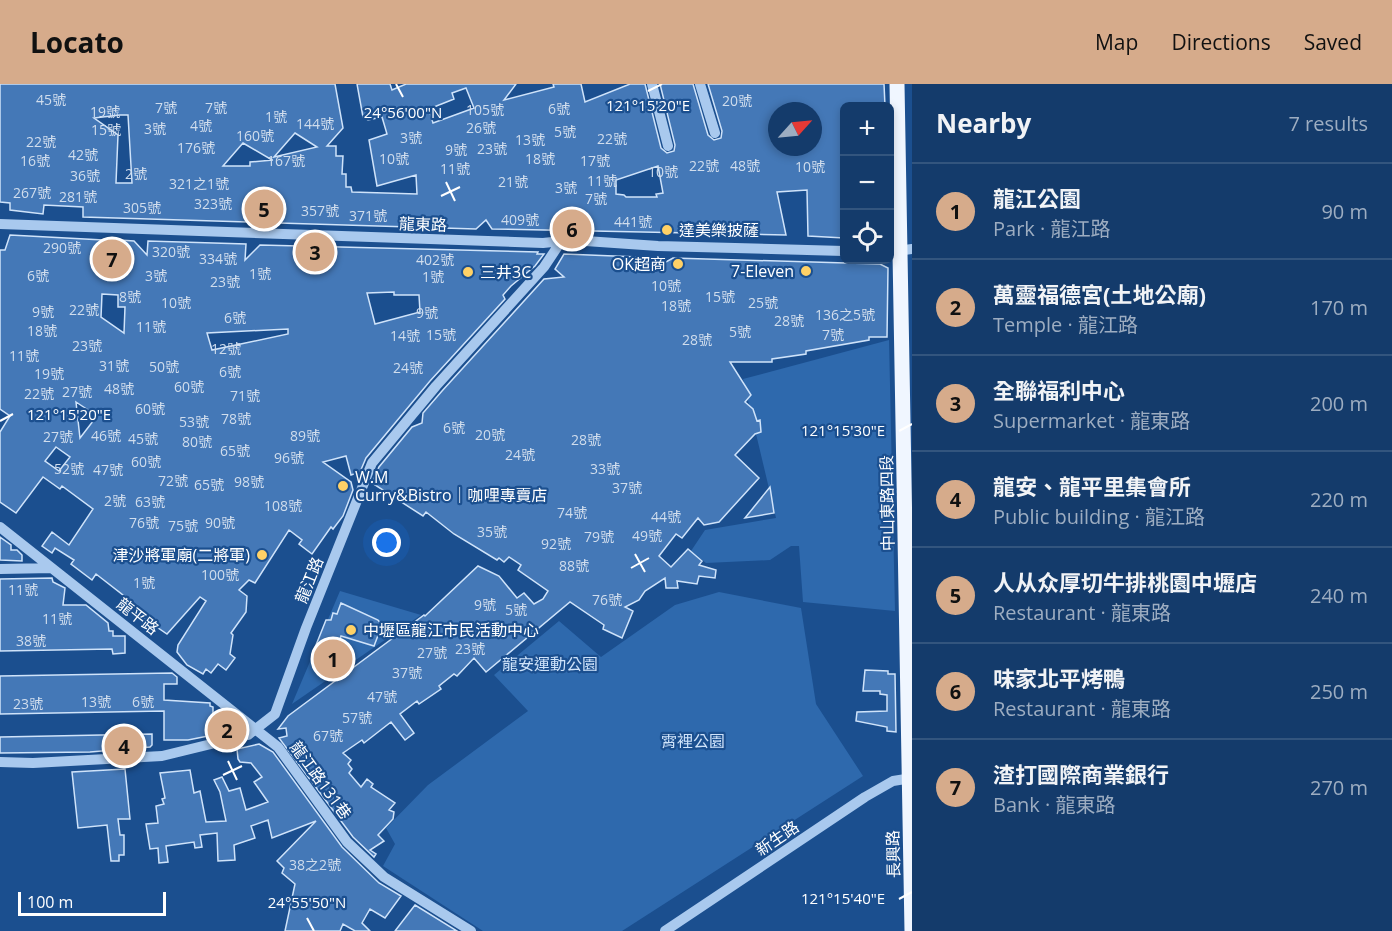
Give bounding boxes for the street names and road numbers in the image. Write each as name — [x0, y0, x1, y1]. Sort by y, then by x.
street label: 龍東路 — [399, 212, 447, 236]
street label: 中山東路四段 — [875, 455, 899, 551]
street label: 龍江路 — [290, 554, 328, 606]
street label: 龍平路 — [112, 593, 164, 639]
street label: 龍江路131巷 — [285, 737, 357, 823]
street label: 新生路 — [751, 815, 803, 861]
street label: 長興路 — [882, 830, 904, 878]

